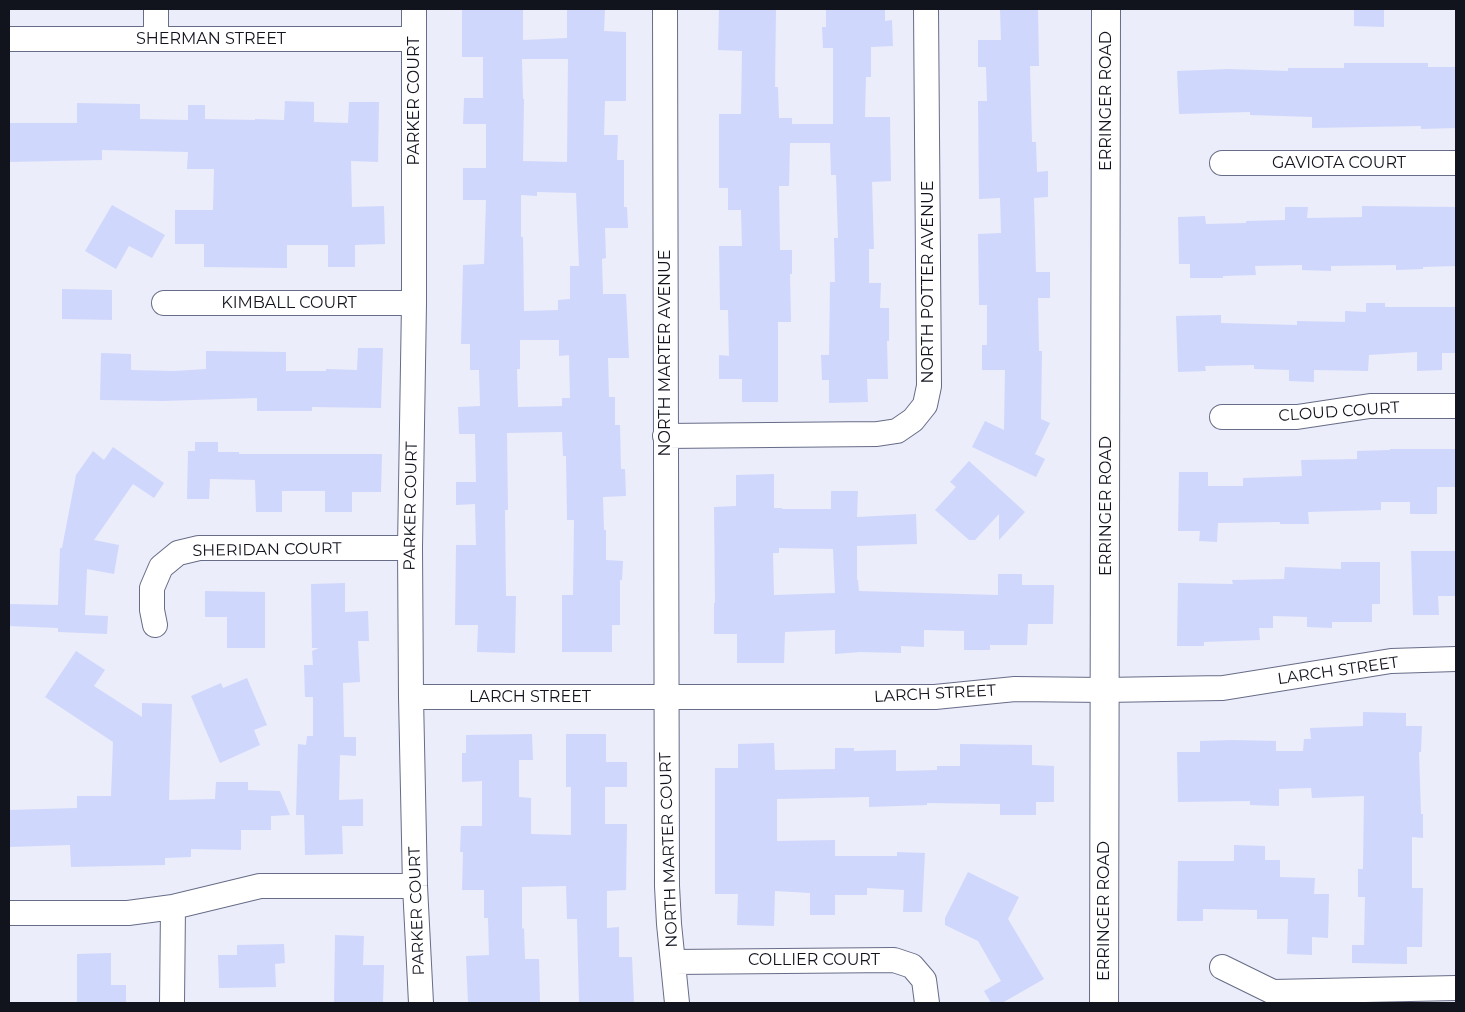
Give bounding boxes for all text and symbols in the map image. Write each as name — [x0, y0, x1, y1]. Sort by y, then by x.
street label: SHERMAN STREET — [136, 29, 286, 49]
street label: ERRINGER ROAD — [1096, 31, 1116, 171]
street label: PARKER COURT — [404, 36, 424, 166]
street label: GAVIOTA COURT — [1272, 153, 1406, 173]
street label: NORTH POTTER AVENUE — [918, 181, 938, 383]
street label: NORTH MARTER AVENUE — [655, 250, 675, 456]
street label: KIMBALL COURT — [221, 293, 357, 313]
street label: CLOUD COURT — [1278, 398, 1400, 426]
street label: ERRINGER ROAD — [1096, 436, 1116, 576]
street label: PARKER COURT — [400, 441, 422, 571]
street label: SHERIDAN COURT — [192, 539, 342, 561]
street label: LARCH STREET — [1276, 653, 1400, 689]
street label: LARCH STREET — [874, 681, 996, 707]
street label: LARCH STREET — [469, 687, 591, 707]
street label: NORTH MARTER COURT — [656, 752, 682, 948]
street label: ERRINGER ROAD — [1094, 841, 1114, 981]
street label: PARKER COURT — [405, 846, 429, 976]
street label: COLLIER COURT — [748, 950, 880, 970]

